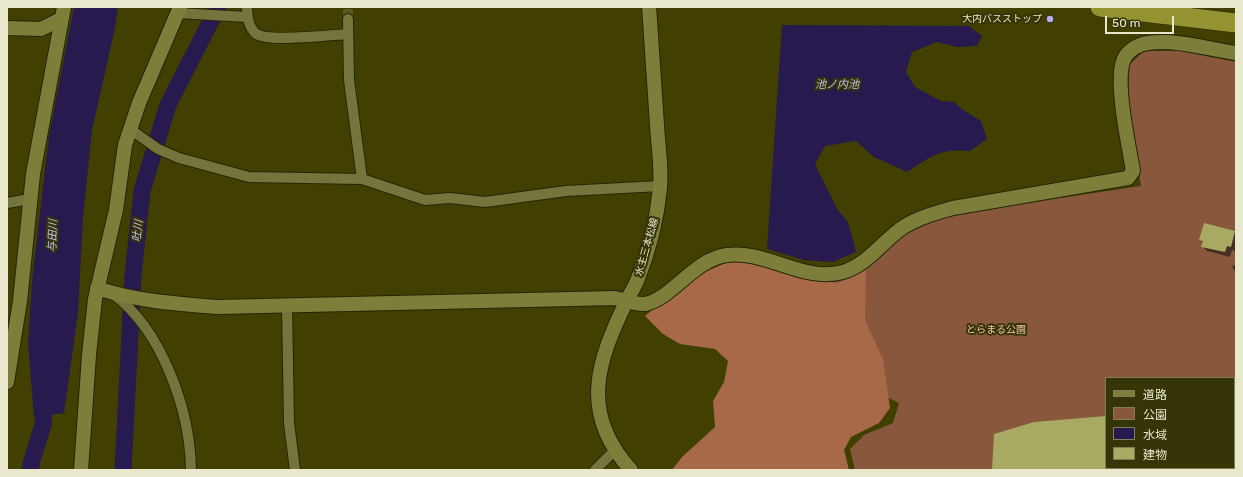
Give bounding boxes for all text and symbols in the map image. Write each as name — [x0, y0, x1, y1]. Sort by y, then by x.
scale bar — [1107, 8, 1176, 34]
place label: 大内バスストップ — [962, 13, 1042, 25]
marker: 大内バスストップ — [1045, 14, 1055, 24]
text: 50 m — [1112, 16, 1140, 30]
water label: 池ノ内池 — [815, 78, 859, 92]
street label: 水主三本松線 — [633, 217, 661, 277]
water label: 与田川 — [46, 219, 60, 253]
water label: 吐川 — [130, 219, 146, 243]
park label: とらまる公園 — [966, 324, 1026, 336]
legend — [1105, 377, 1235, 469]
text: 道路 — [1143, 388, 1167, 402]
text: 公園 — [1143, 408, 1167, 422]
text: 水域 — [1143, 428, 1167, 442]
text: 建物 — [1143, 448, 1167, 462]

